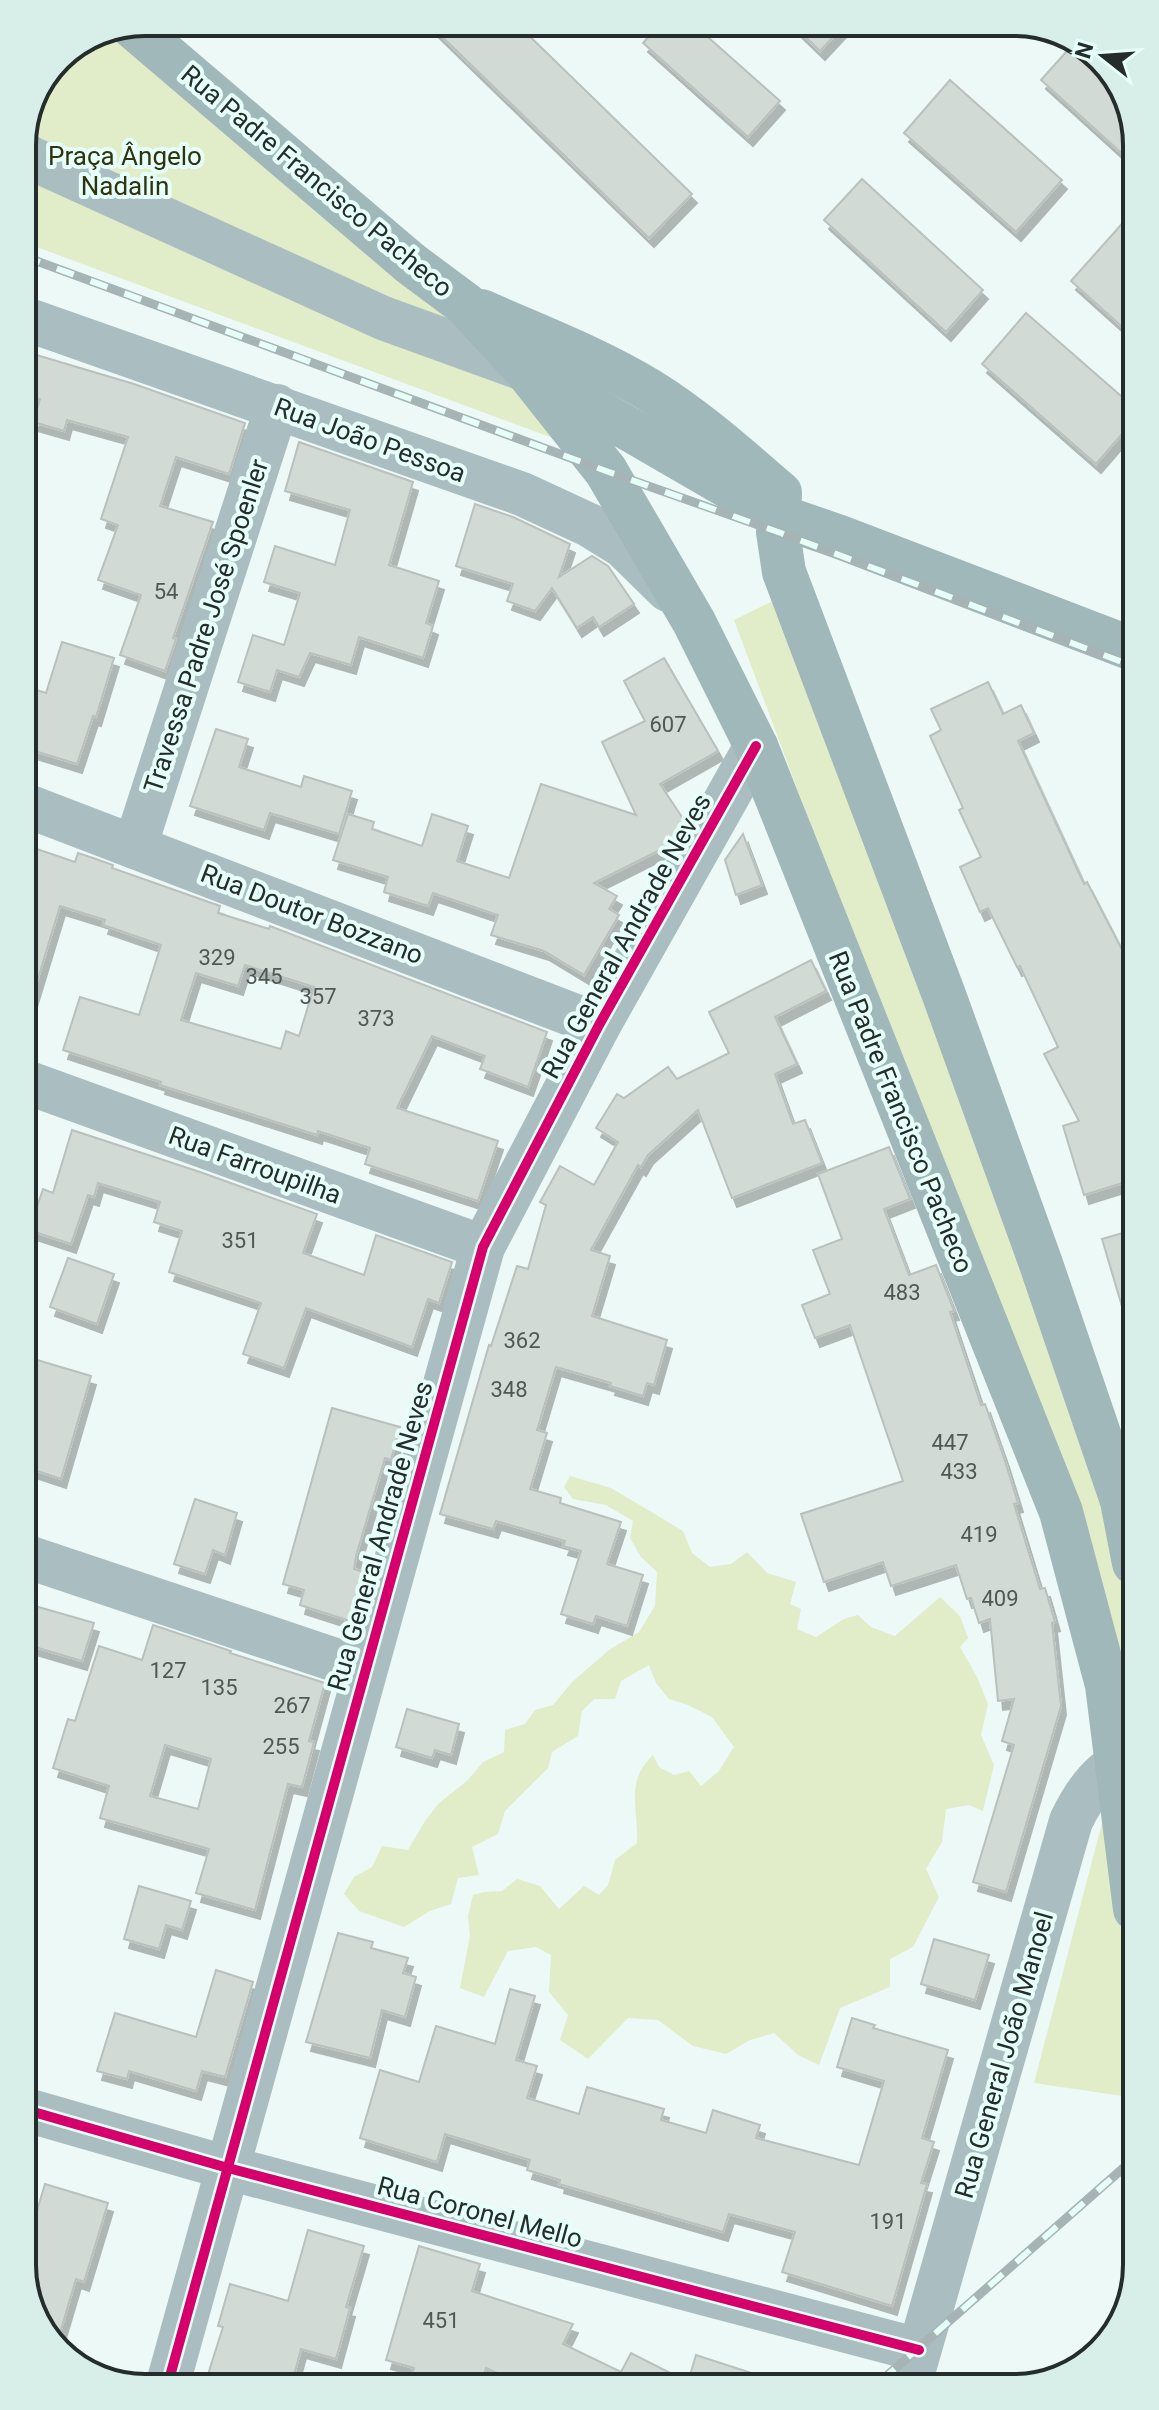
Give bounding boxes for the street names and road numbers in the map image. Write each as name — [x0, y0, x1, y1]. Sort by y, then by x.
street label: Rua Padre Francisco Pacheco — [175, 59, 459, 303]
street label: Rua João Pessoa — [270, 391, 470, 489]
street label: Travessa Padre José Spoenler — [138, 455, 274, 797]
street label: Rua General Andrade Neves — [535, 788, 717, 1084]
street label: Rua Doutor Bozzano — [197, 858, 427, 970]
street label: Rua Padre Francisco Pacheco — [823, 947, 979, 1277]
street label: Rua Farroupilha — [165, 1120, 345, 1210]
street label: Rua General Andrade Neves — [321, 1378, 439, 1694]
street label: Rua General João Manoel — [949, 1908, 1059, 2202]
street label: Rua Coronel Mello — [374, 2170, 586, 2254]

